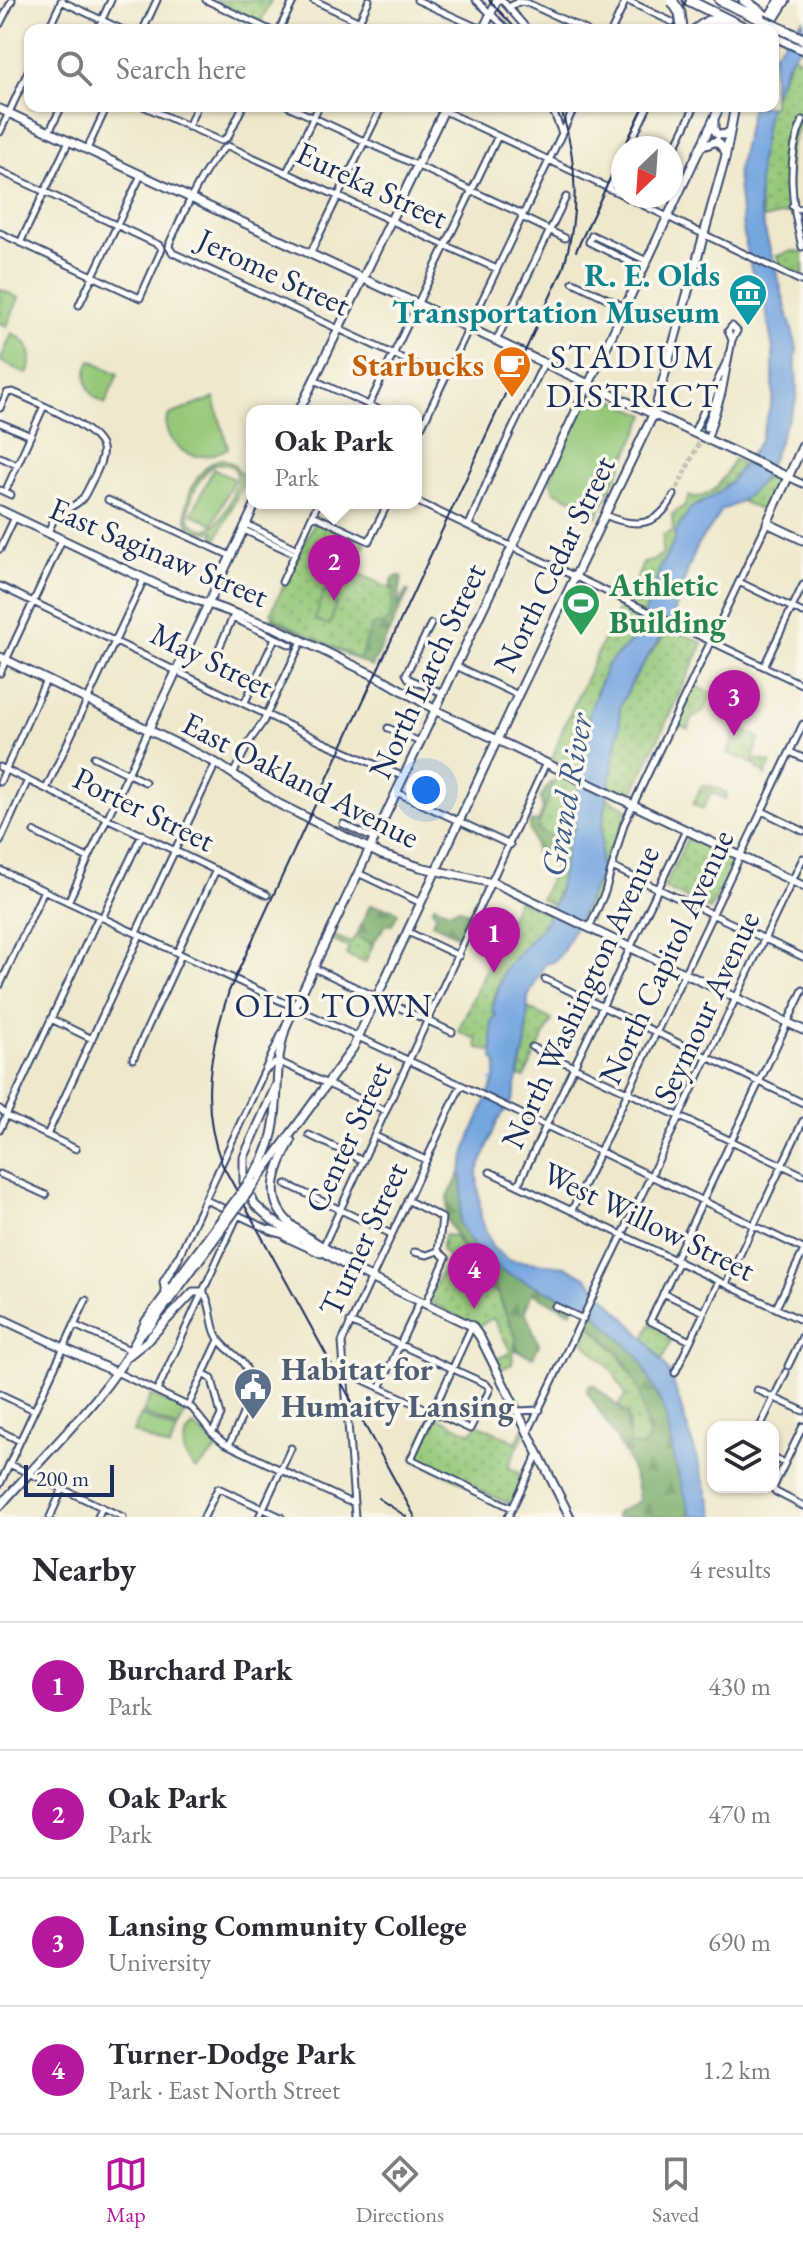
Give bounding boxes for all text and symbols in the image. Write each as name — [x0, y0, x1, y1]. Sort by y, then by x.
search box — [24, 24, 779, 112]
icon: search — [52, 46, 96, 90]
text: Search here — [116, 49, 246, 88]
street label: Eureka Street — [289, 132, 455, 238]
north arrow — [611, 136, 683, 208]
street label: Jerome Street — [188, 217, 357, 326]
place label: R. E. Olds Transportation Museum — [392, 254, 720, 333]
museum icon: R. E. Olds Transportation Museum — [727, 272, 769, 327]
district label: STADIUM DISTRICT — [546, 334, 720, 417]
place label: Starbucks — [352, 344, 484, 386]
cafe icon: Starbucks — [491, 344, 533, 399]
popup — [246, 405, 422, 509]
text: Oak Park — [275, 421, 393, 460]
street label: North Cedar Street — [483, 449, 625, 679]
text: Park — [275, 460, 319, 494]
street label: East Saginaw Street — [43, 487, 275, 617]
pin: 2 — [308, 535, 360, 601]
street label: North Larch Street — [359, 556, 495, 786]
place label: Athletic Building — [608, 564, 727, 643]
sports icon: Athletic Building — [560, 582, 602, 637]
street label: May Street — [144, 612, 280, 708]
pin: 3 — [708, 670, 760, 736]
street label: East Oakland Avenue — [175, 702, 427, 858]
water label: Grand River — [530, 708, 602, 880]
street label: Porter Street — [66, 757, 222, 861]
your location — [406, 770, 446, 810]
street label: North Capitol Avenue — [589, 823, 743, 1091]
street label: North Washington Avenue — [491, 838, 669, 1156]
street label: Seymour Avenue — [643, 904, 769, 1110]
pin: 1 — [468, 907, 520, 973]
district label: OLD TOWN — [234, 983, 434, 1027]
street label: Center Street — [295, 1055, 401, 1219]
street label: West Willow Street — [536, 1151, 762, 1291]
street label: Turner Street — [309, 1155, 417, 1323]
pin: 4 — [448, 1243, 500, 1309]
place label: Habitat for Humaity Lansing — [281, 1348, 515, 1427]
public building icon: Habitat for Humaity Lansing — [232, 1366, 274, 1421]
map controls — [707, 1421, 779, 1493]
button: layers — [707, 1421, 779, 1493]
scale bar — [24, 1461, 114, 1497]
text: 200 m — [36, 1464, 89, 1493]
text: Nearby — [32, 1547, 136, 1591]
text: 4 results — [690, 1552, 771, 1586]
text: Burchard Park — [108, 1650, 293, 1689]
text: 1 — [51, 1669, 65, 1703]
text: 430 m — [708, 1669, 771, 1703]
text: Park — [108, 1689, 152, 1723]
text: Oak Park — [108, 1778, 227, 1817]
text: 2 — [51, 1797, 65, 1831]
text: 470 m — [708, 1797, 771, 1831]
text: Park — [108, 1817, 152, 1851]
text: Lansing Community College — [108, 1906, 467, 1945]
text: 3 — [51, 1925, 65, 1959]
text: 690 m — [708, 1925, 771, 1959]
text: University — [108, 1945, 211, 1979]
text: Turner-Dodge Park — [108, 2034, 356, 2073]
text: 4 — [51, 2053, 65, 2087]
text: 1.2 km — [702, 2053, 771, 2087]
text: Park · East North Street — [108, 2073, 340, 2107]
tab: Map — [104, 2152, 148, 2229]
tab: Directions — [356, 2152, 444, 2229]
tab: Saved — [652, 2152, 699, 2229]

